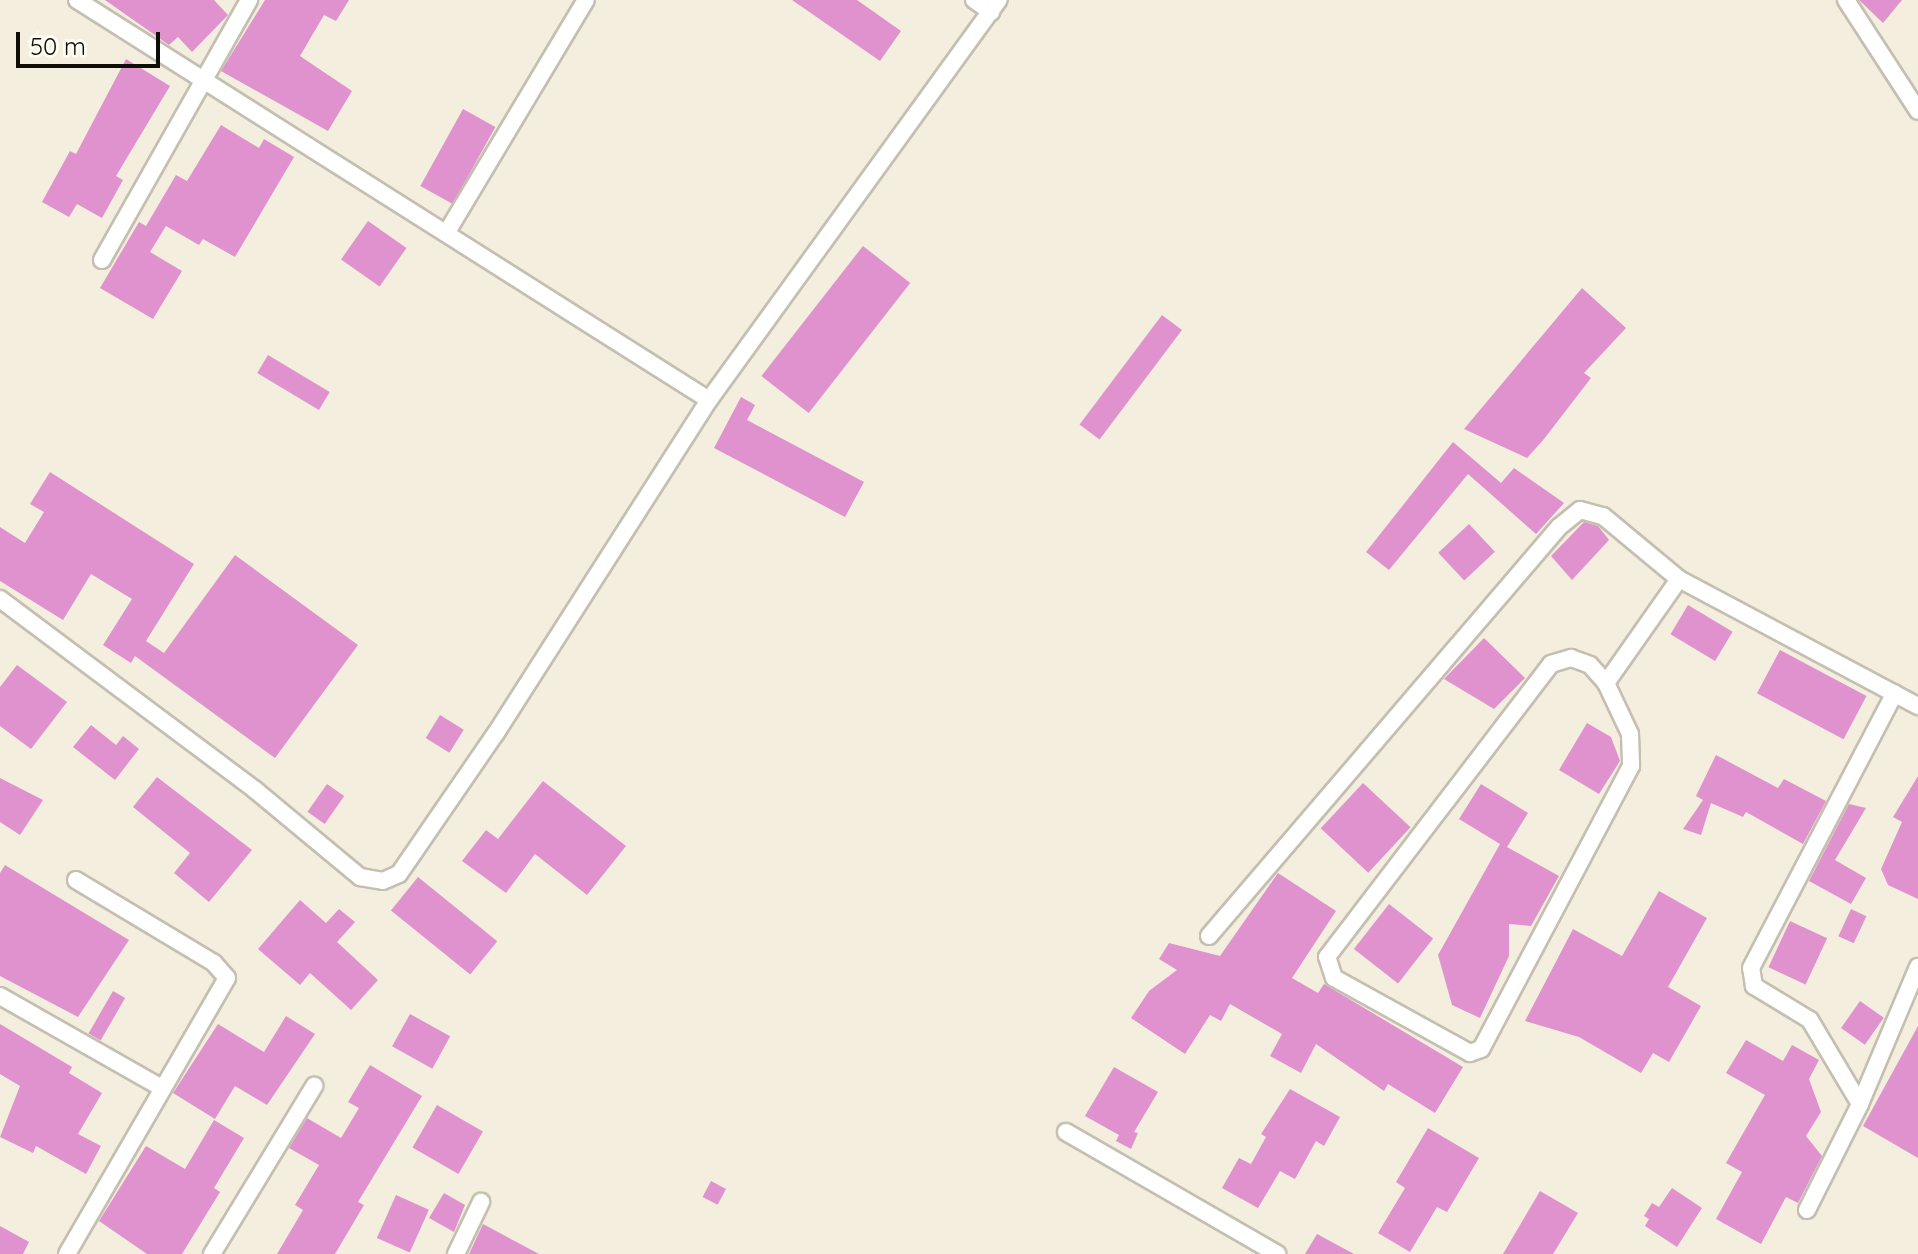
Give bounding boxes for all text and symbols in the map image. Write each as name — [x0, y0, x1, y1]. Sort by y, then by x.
scale bar — [20, 16, 164, 66]
text: 50 m — [30, 31, 86, 61]

